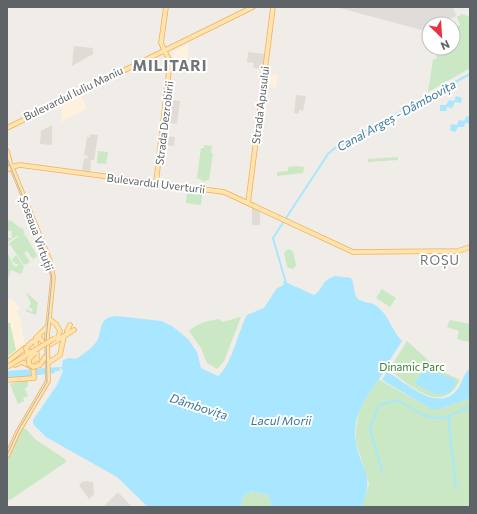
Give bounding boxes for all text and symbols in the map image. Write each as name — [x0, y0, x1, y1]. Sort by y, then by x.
north arrow — [421, 16, 461, 56]
text: N — [439, 38, 452, 53]
district label: MILITARI — [133, 56, 207, 74]
street label: Bulevardul Iuliu Maniu — [21, 63, 125, 123]
street label: Strada Apusului — [249, 65, 271, 145]
water label: Canal Argeș - Dâmbovița — [334, 76, 458, 154]
street label: Strada Dezrobirii — [152, 80, 176, 166]
street label: Bulevardul Uverturii — [106, 171, 206, 196]
street label: Șoseaua Virtuții — [16, 194, 57, 273]
district label: ROȘU — [420, 252, 460, 269]
park label: Dinamic Parc — [379, 360, 445, 373]
water label: Dâmbovița — [168, 390, 230, 423]
water label: Lacul Morii — [251, 413, 312, 427]

